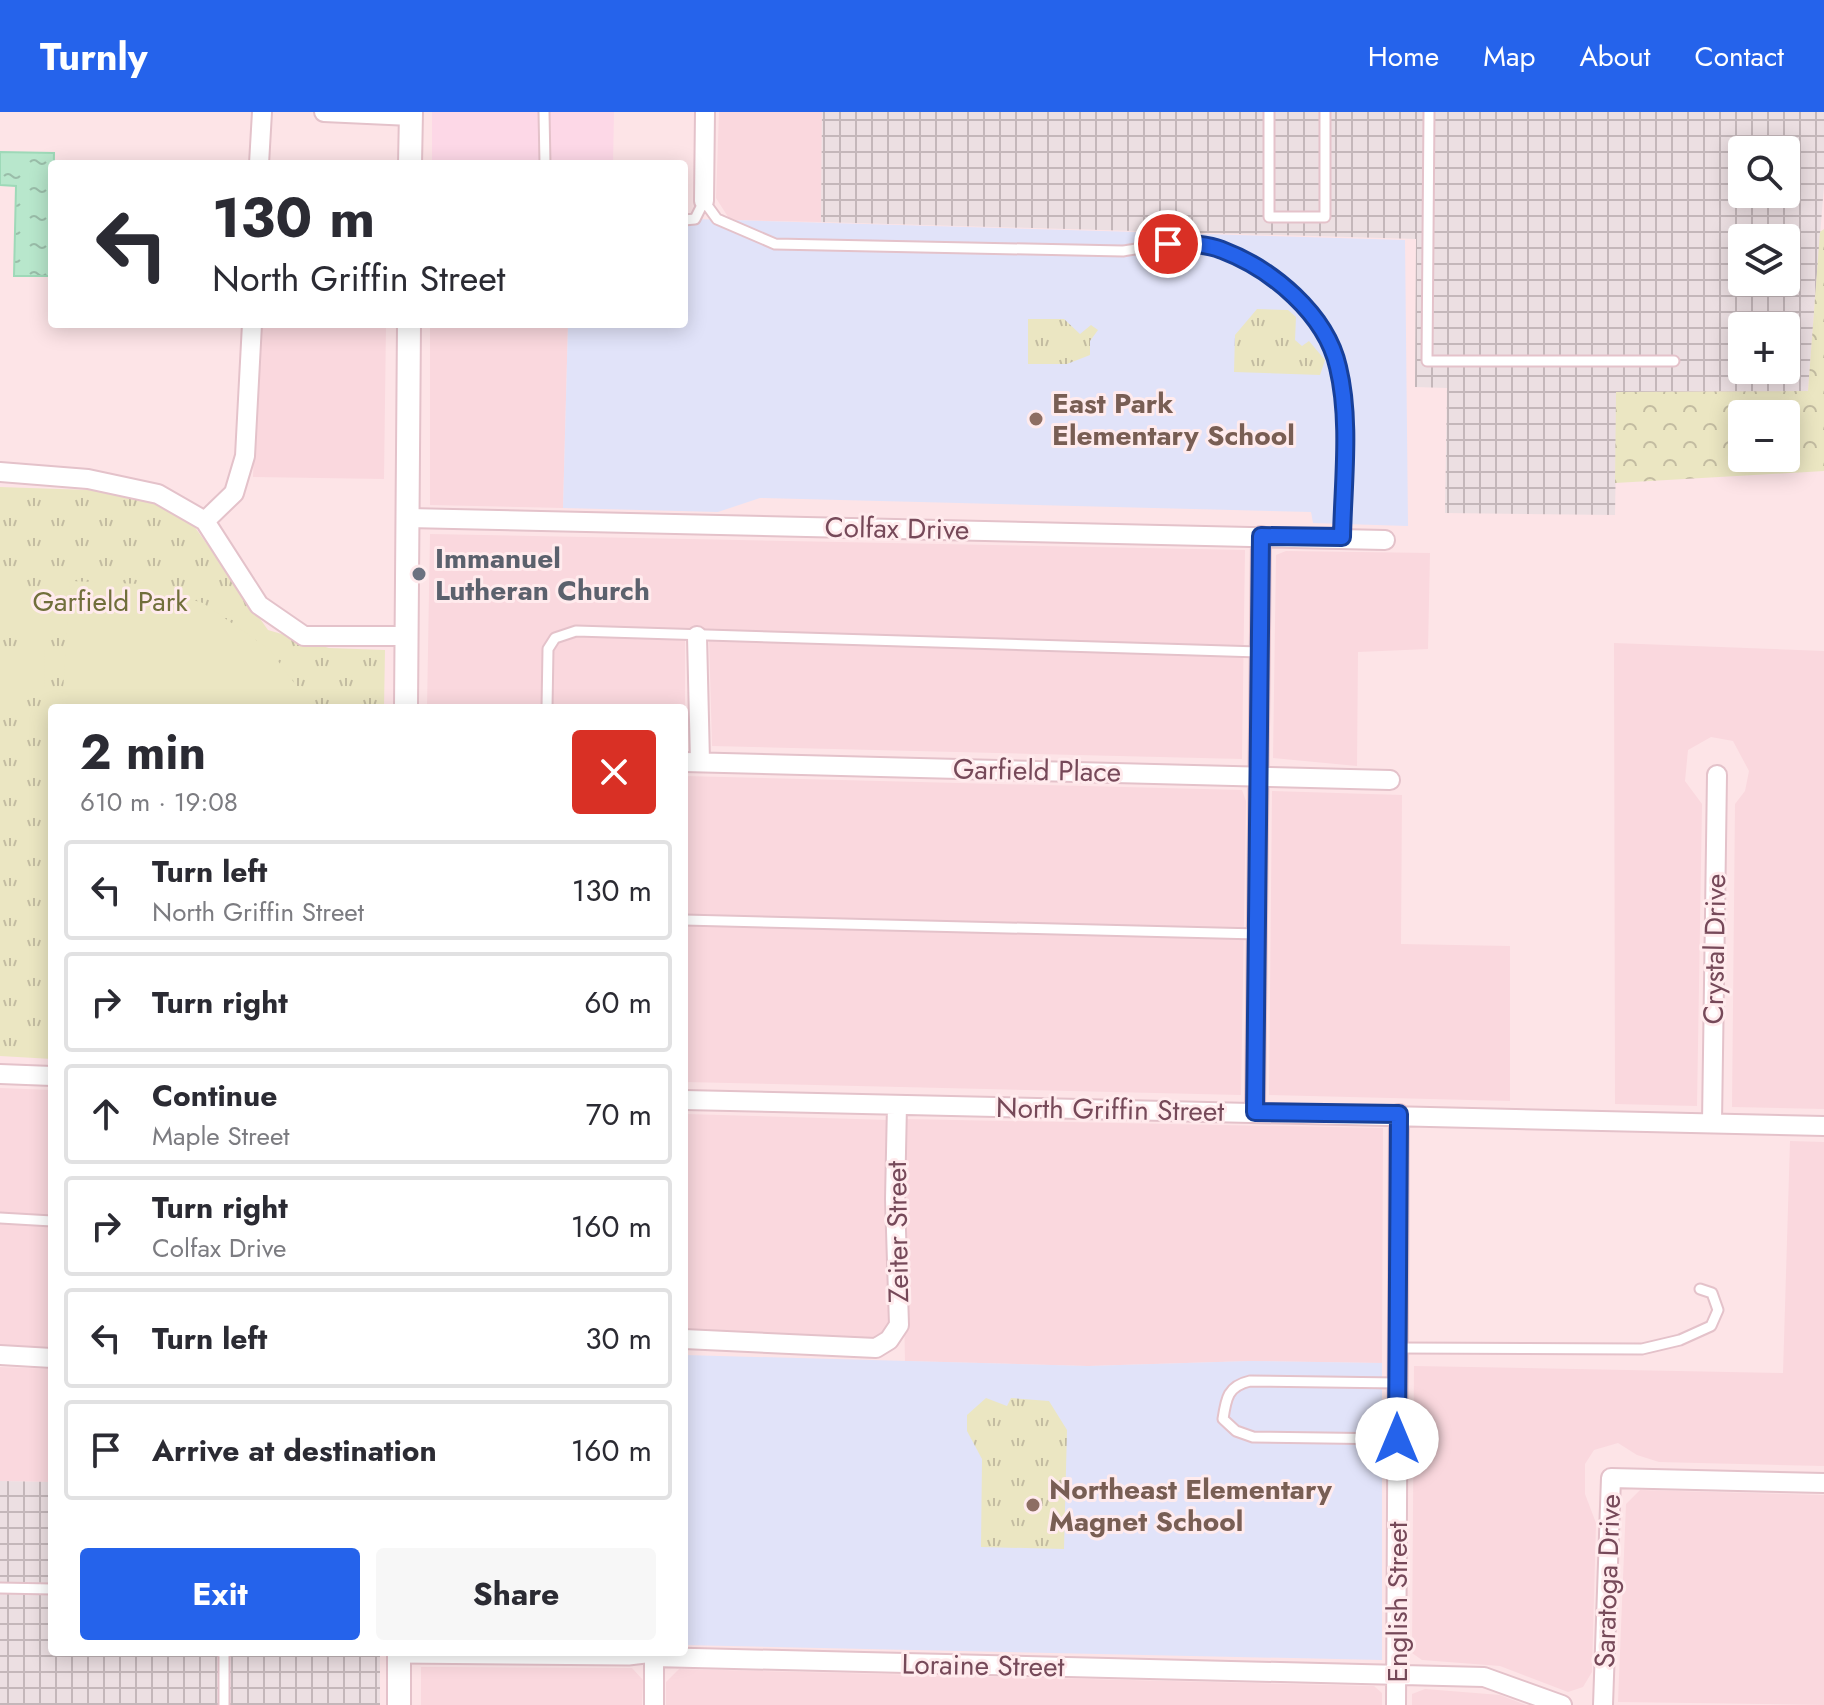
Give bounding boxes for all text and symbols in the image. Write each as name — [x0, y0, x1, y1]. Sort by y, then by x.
text: Turnly — [40, 29, 148, 84]
text: Home — [1368, 36, 1439, 77]
text: Map — [1483, 36, 1535, 77]
text: About — [1579, 36, 1651, 77]
text: Contact — [1695, 36, 1784, 77]
map controls — [1728, 136, 1800, 472]
button: search — [1728, 136, 1800, 208]
text: 130 m — [212, 177, 375, 258]
icon: left — [80, 192, 184, 296]
pin — [1134, 210, 1202, 278]
icon: arrive — [1146, 222, 1190, 266]
button: layers — [1728, 224, 1800, 296]
text: North Griffin Street — [212, 252, 505, 304]
button: + — [1728, 312, 1800, 384]
place label: East Park Elementary School — [1052, 383, 1295, 456]
button: − — [1728, 400, 1800, 472]
marker: East Park Elementary School — [1027, 410, 1045, 428]
street label: Colfax Drive — [824, 507, 970, 550]
place label: Immanuel Lutheran Church — [435, 538, 650, 611]
marker: Immanuel Lutheran Church — [410, 565, 428, 583]
park label: Garfield Park — [32, 581, 188, 622]
text: 2 min — [80, 718, 206, 787]
button: close — [572, 730, 656, 814]
street label: Garfield Place — [952, 749, 1122, 792]
text: 610 m · 19:08 — [80, 783, 238, 821]
text: Turn left — [152, 850, 267, 893]
icon: left — [84, 868, 128, 912]
text: 130 m — [572, 869, 652, 912]
street label: Crystal Drive — [1693, 873, 1736, 1025]
text: North Griffin Street — [152, 893, 364, 931]
icon: right — [84, 980, 128, 1024]
text: Turn right — [152, 981, 288, 1024]
text: 60 m — [584, 981, 652, 1024]
text: Continue — [152, 1074, 278, 1117]
street label: North Griffin Street — [996, 1087, 1225, 1132]
icon: ahead — [84, 1092, 128, 1136]
text: 70 m — [586, 1093, 652, 1136]
text: Maple Street — [152, 1117, 290, 1155]
street label: Zeiter Street — [876, 1160, 919, 1303]
text: Turn right — [152, 1186, 288, 1229]
icon: right — [84, 1204, 128, 1248]
text: 160 m — [571, 1205, 652, 1248]
text: Colfax Drive — [152, 1229, 286, 1267]
icon: left — [84, 1316, 128, 1360]
text: Turn left — [152, 1317, 267, 1360]
text: 30 m — [585, 1317, 652, 1360]
position arrow — [1355, 1397, 1439, 1481]
icon: arrive — [84, 1428, 128, 1472]
text: Arrive at destination — [152, 1429, 437, 1472]
text: 160 m — [571, 1429, 652, 1472]
place label: Northeast Elementary Magnet School — [1049, 1469, 1332, 1542]
street label: Saratoga Drive — [1584, 1493, 1631, 1669]
marker: Northeast Elementary Magnet School — [1024, 1496, 1042, 1514]
street label: English Street — [1377, 1521, 1418, 1682]
button: Exit — [80, 1548, 360, 1640]
button: Share — [376, 1548, 656, 1640]
street label: Loraine Street — [901, 1644, 1065, 1687]

